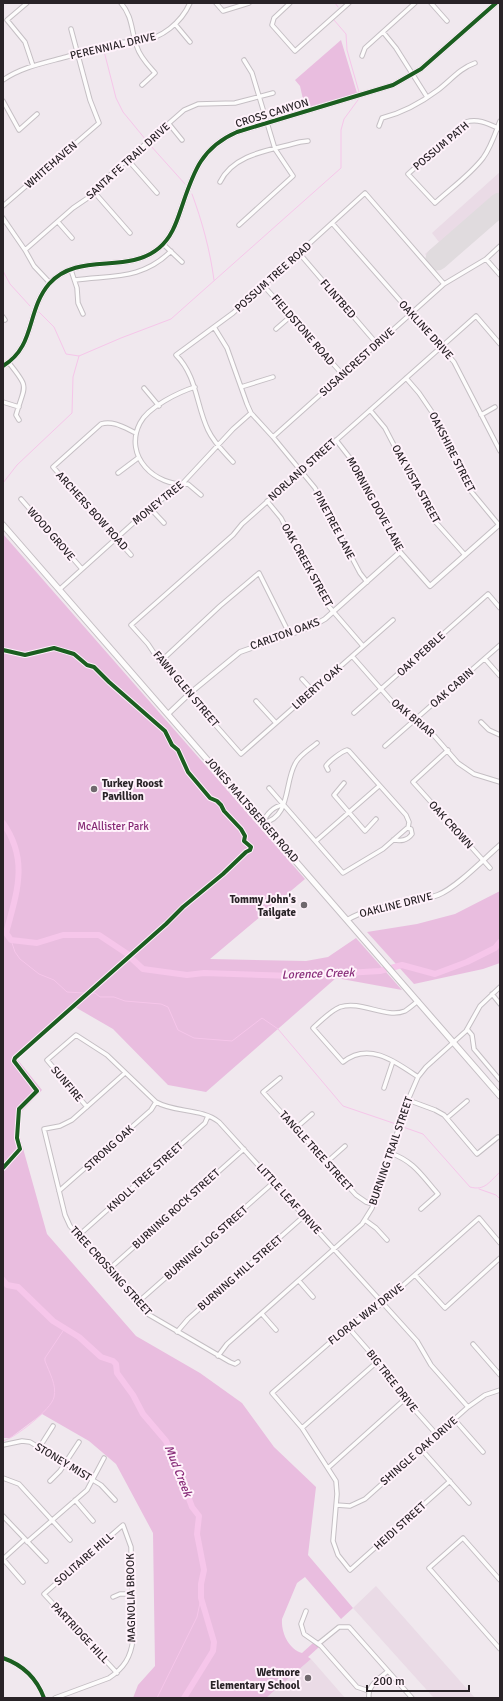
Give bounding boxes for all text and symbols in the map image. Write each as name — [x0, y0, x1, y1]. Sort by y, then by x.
street label: PERENNIAL DRIVE — [69, 30, 157, 62]
street label: CROSS CANYON — [234, 96, 310, 130]
street label: POSSUM PATH — [410, 119, 472, 173]
street label: SANTA FE TRAIL DRIVE — [83, 120, 173, 202]
street label: WHITEHAVEN — [22, 139, 80, 191]
street label: POSSUM TREE ROAD — [232, 239, 314, 315]
street label: FLINTBED — [318, 277, 358, 321]
street label: FIELDSTONE ROAD — [269, 292, 337, 368]
street label: OAKLINE DRIVE — [396, 298, 456, 362]
street label: SUSANCREST DRIVE — [317, 325, 397, 399]
street label: OAKSHIRE STREET — [426, 410, 478, 495]
street label: NORLAND STREET — [266, 436, 339, 504]
street label: OAK VISTA STREET — [389, 442, 443, 526]
street label: MORNING DOVE LANE — [344, 455, 406, 553]
street label: ARCHERS BOW ROAD — [53, 469, 131, 553]
street label: MONEY TREE — [130, 478, 186, 528]
street label: PINETREE LANE — [310, 488, 358, 562]
street label: WOOD GROVE — [24, 505, 78, 563]
street label: OAK CREEK STREET — [279, 521, 336, 609]
street label: CARLTON OAKS — [248, 615, 322, 653]
street label: OAK PEBBLE — [394, 629, 448, 679]
street label: FAWN GLEN STREET — [150, 648, 222, 730]
street label: LIBERTY OAK — [289, 661, 345, 712]
street label: OAK CABIN — [428, 666, 476, 710]
street label: OAK BRIAR — [389, 696, 438, 740]
street label: JONES MALTSBERGER ROAD — [203, 755, 301, 865]
place label: Turkey Roost Pavillion — [102, 777, 163, 803]
marker: Turkey Roost Pavillion — [89, 784, 99, 794]
street label: OAK CROWN — [426, 798, 476, 852]
park label: McAllister Park — [77, 820, 149, 833]
street label: OAKLINE DRIVE — [358, 890, 434, 920]
place label: Tommy John's Tailgate — [230, 893, 297, 919]
marker: Tommy John's Tailgate — [299, 900, 309, 910]
water label: Lorence Creek — [281, 965, 356, 983]
street label: SUNFIRE — [48, 1063, 86, 1105]
street label: BURNING TRAIL STREET — [366, 1094, 416, 1207]
street label: TANGLE TREE STREET — [277, 1108, 356, 1194]
street label: STRONG OAK — [82, 1122, 137, 1174]
street label: KNOLL TREE STREET — [104, 1139, 186, 1214]
street label: LITTLE LEAF DRIVE — [254, 1161, 324, 1237]
street label: BURNING ROCK STREET — [130, 1166, 223, 1252]
street label: BURNING LOG STREET — [162, 1203, 251, 1283]
street label: TREE CROSSING STREET — [68, 1224, 155, 1319]
street label: BURNING HILL STREET — [195, 1232, 286, 1313]
street label: FLORAL WAY DRIVE — [326, 1280, 406, 1348]
street label: BIG TREE DRIVE — [364, 1347, 420, 1415]
street label: SHINGLE OAK DRIVE — [378, 1414, 460, 1488]
street label: STONEY MIST — [33, 1440, 94, 1484]
water label: Mud Creek — [161, 1443, 196, 1500]
street label: HEIDI STREET — [371, 1499, 429, 1553]
street label: SOLITAIRE HILL — [52, 1530, 116, 1588]
street label: MAGNOLIA BROOK — [124, 1553, 138, 1643]
street label: PARTRIDGE HILL — [48, 1600, 112, 1666]
place label: Wetmore Elementary School — [210, 1666, 301, 1692]
scale bar — [367, 1667, 469, 1693]
marker: Wetmore Elementary School — [303, 1673, 313, 1683]
text: 200 m — [373, 1674, 405, 1689]

